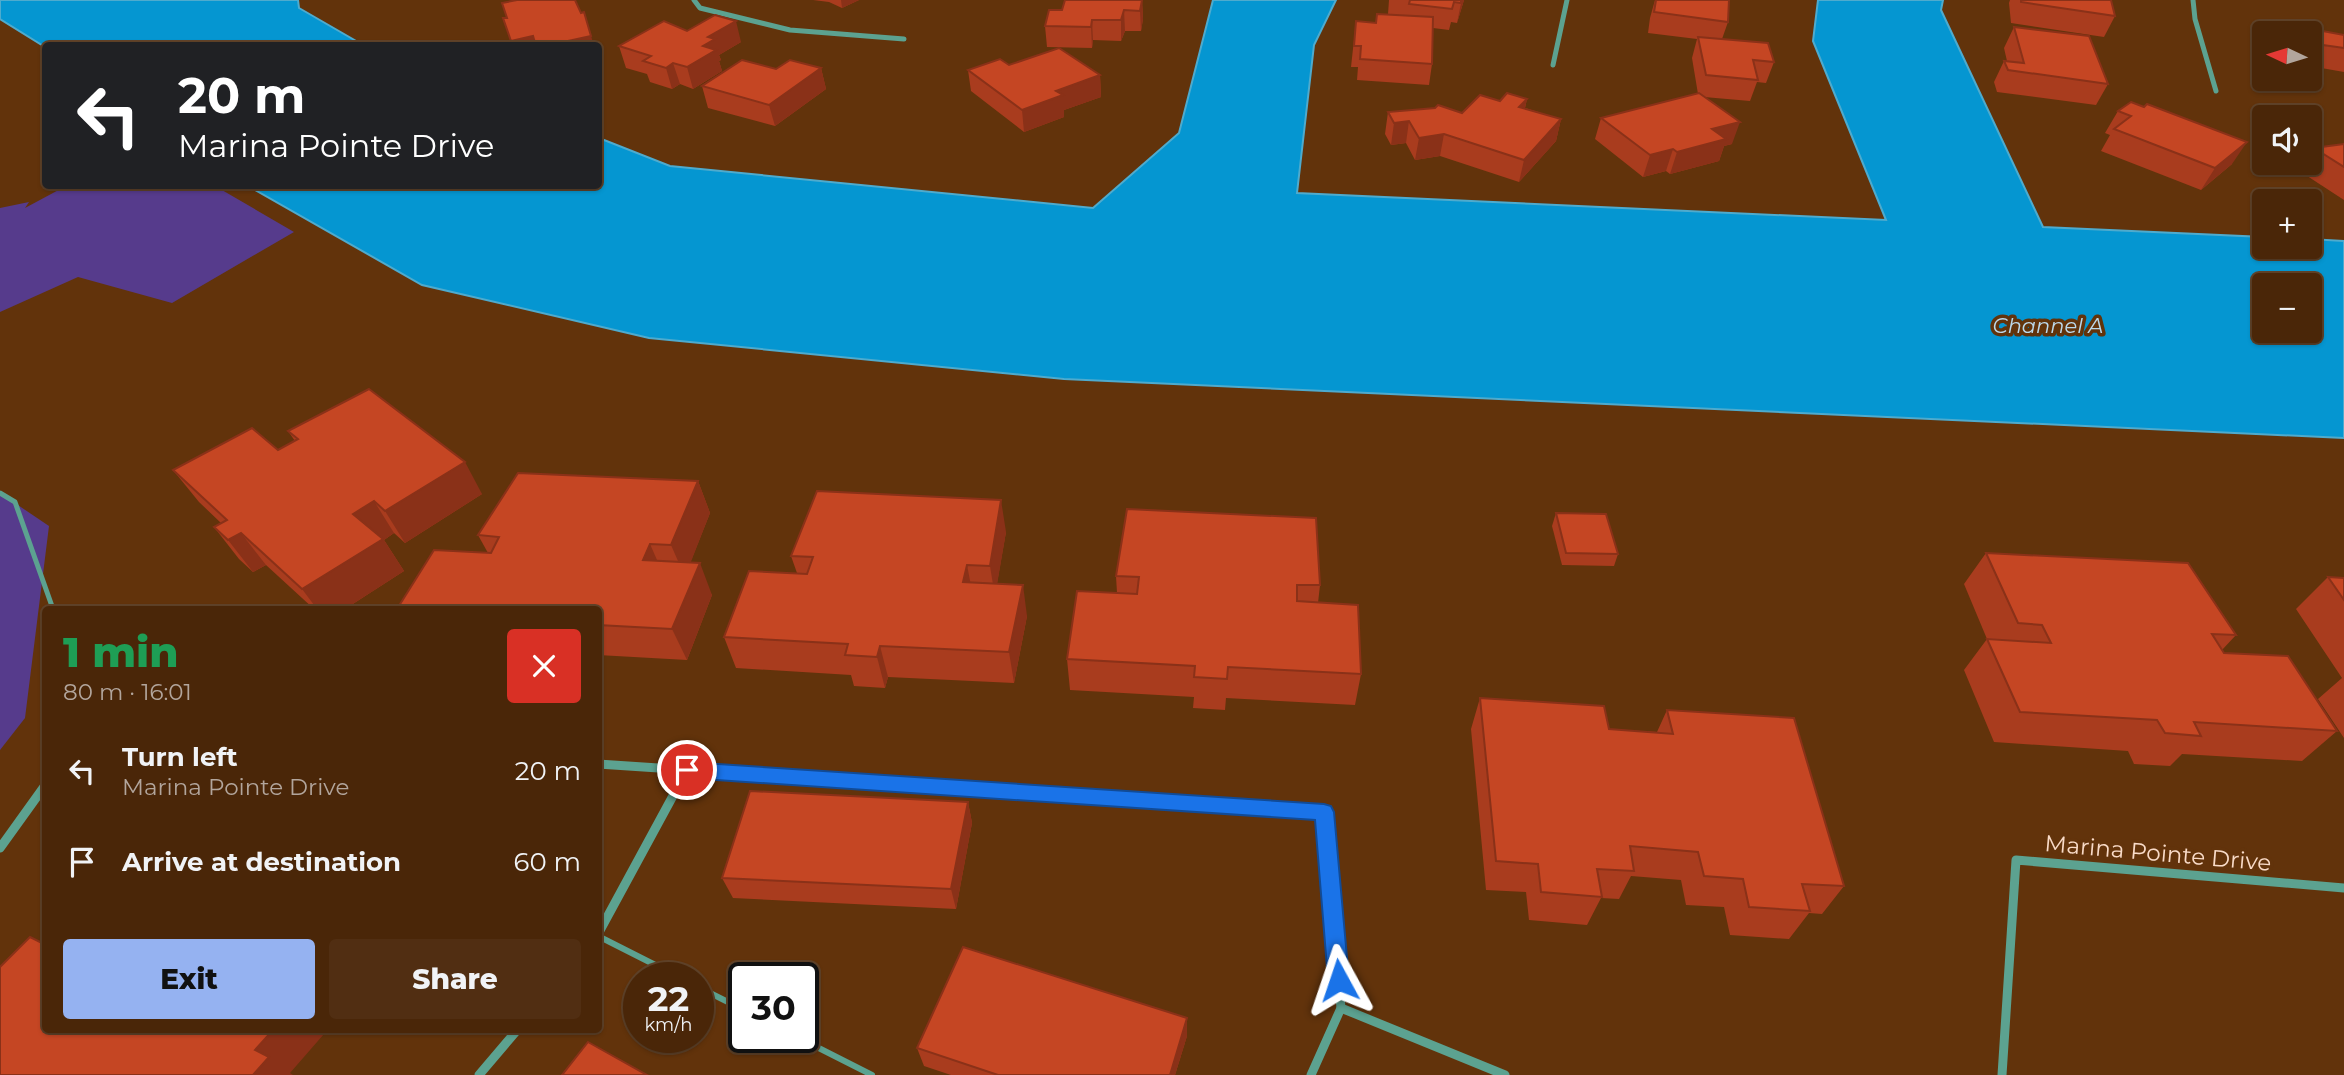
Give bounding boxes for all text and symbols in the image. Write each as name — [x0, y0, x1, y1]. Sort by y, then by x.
north arrow — [2252, 21, 2322, 91]
map controls — [2252, 21, 2322, 343]
text: 20 m — [178, 66, 305, 125]
icon: left — [63, 70, 154, 161]
button: sound — [2252, 105, 2322, 175]
text: Marina Pointe Drive — [178, 126, 494, 165]
button: + — [2252, 189, 2322, 259]
button: − — [2252, 273, 2322, 343]
water label: Channel A — [1993, 313, 2103, 338]
text: 1 min — [63, 626, 179, 678]
button: close — [507, 629, 581, 703]
text: 80 m · 16:01 — [63, 678, 192, 706]
pin — [657, 740, 717, 800]
text: Turn left — [122, 741, 238, 773]
icon: arrive — [668, 751, 706, 789]
icon: left — [63, 752, 101, 790]
text: 20 m — [515, 755, 581, 787]
text: Marina Pointe Drive — [122, 773, 349, 801]
street label: Marina Pointe Drive — [2044, 829, 2272, 877]
icon: arrive — [63, 843, 101, 881]
text: Arrive at destination — [122, 846, 401, 878]
text: 60 m — [514, 846, 581, 878]
button: Exit — [63, 939, 315, 1019]
button: Share — [329, 939, 581, 1019]
position arrow — [1302, 943, 1376, 1017]
speed limit sign: 30 — [728, 962, 819, 1053]
text: 22 — [648, 977, 689, 1020]
text: km/h — [644, 1014, 693, 1036]

